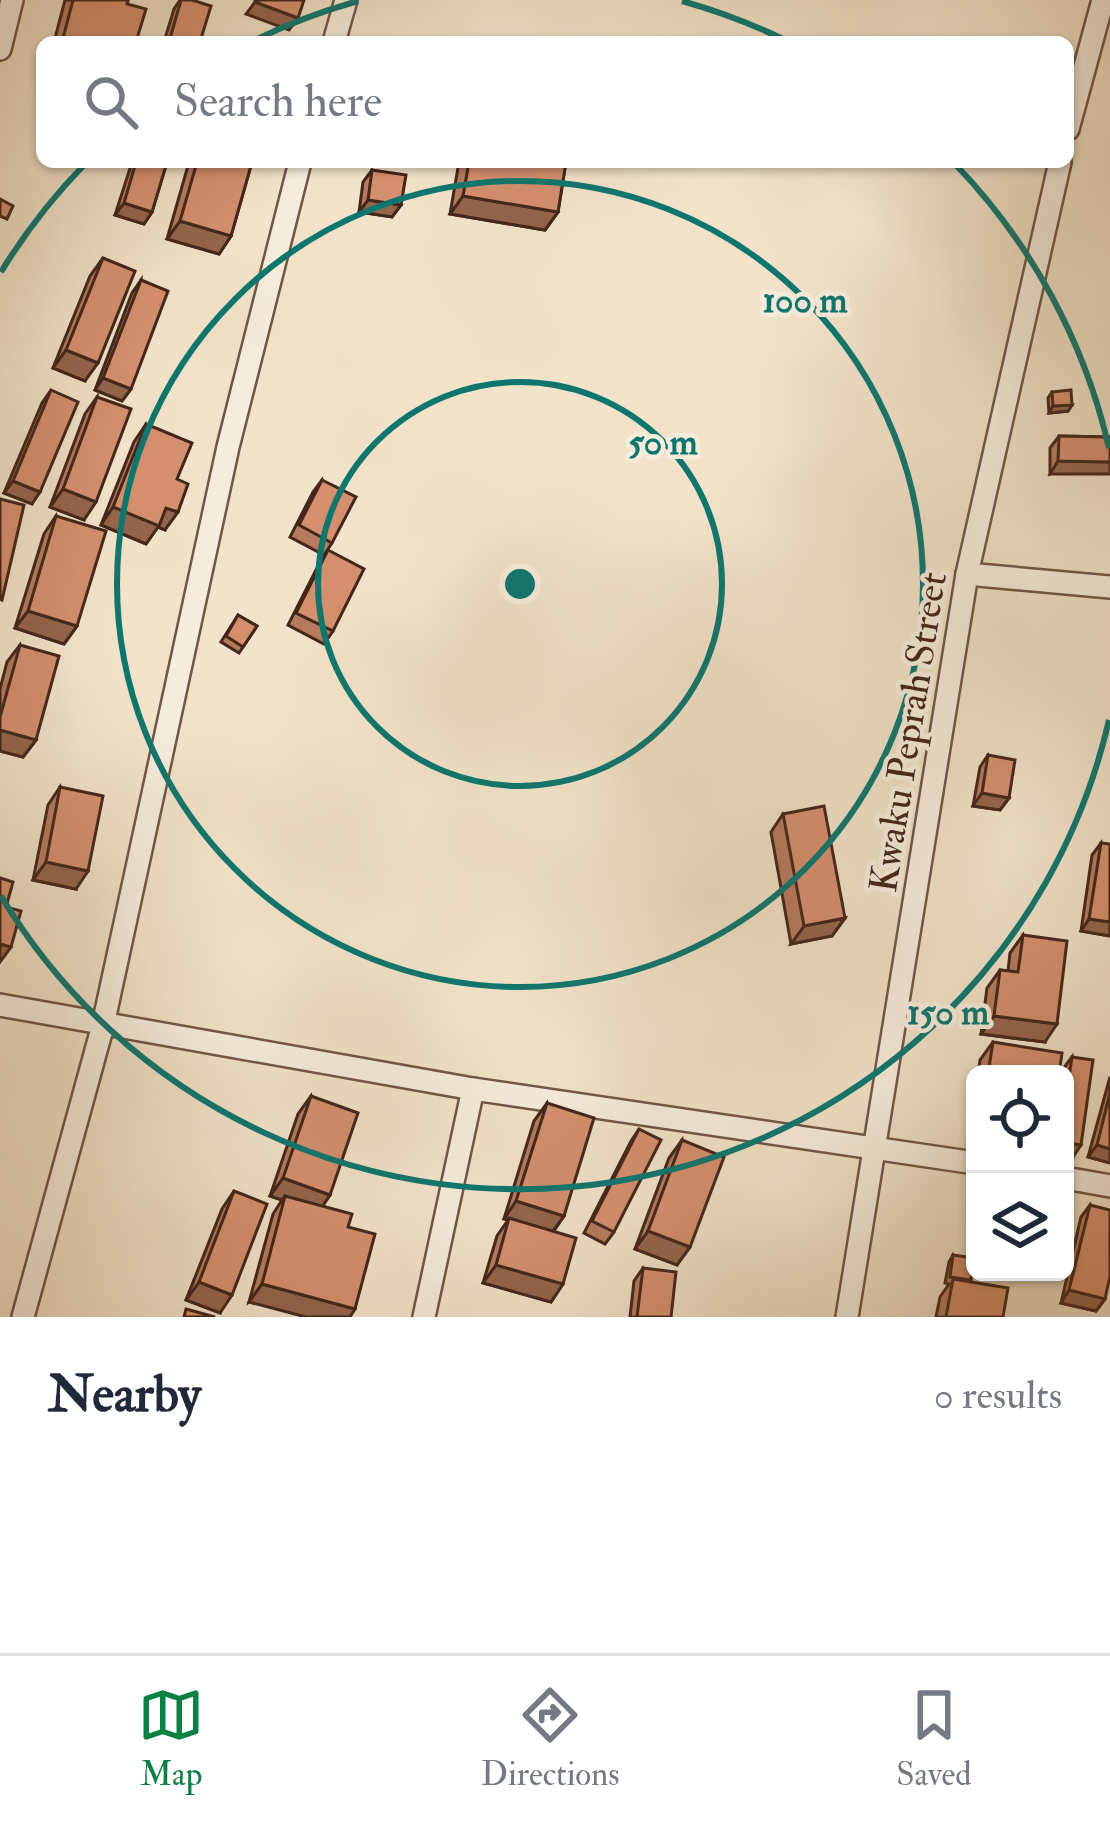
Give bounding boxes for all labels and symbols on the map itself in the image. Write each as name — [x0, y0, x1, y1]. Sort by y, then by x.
text: 100 m — [762, 278, 848, 323]
text: 50 m — [628, 420, 698, 465]
centre of rings — [499, 563, 541, 605]
street label: Kwaku Peprah Street — [859, 569, 958, 896]
text: 150 m — [907, 990, 989, 1035]

